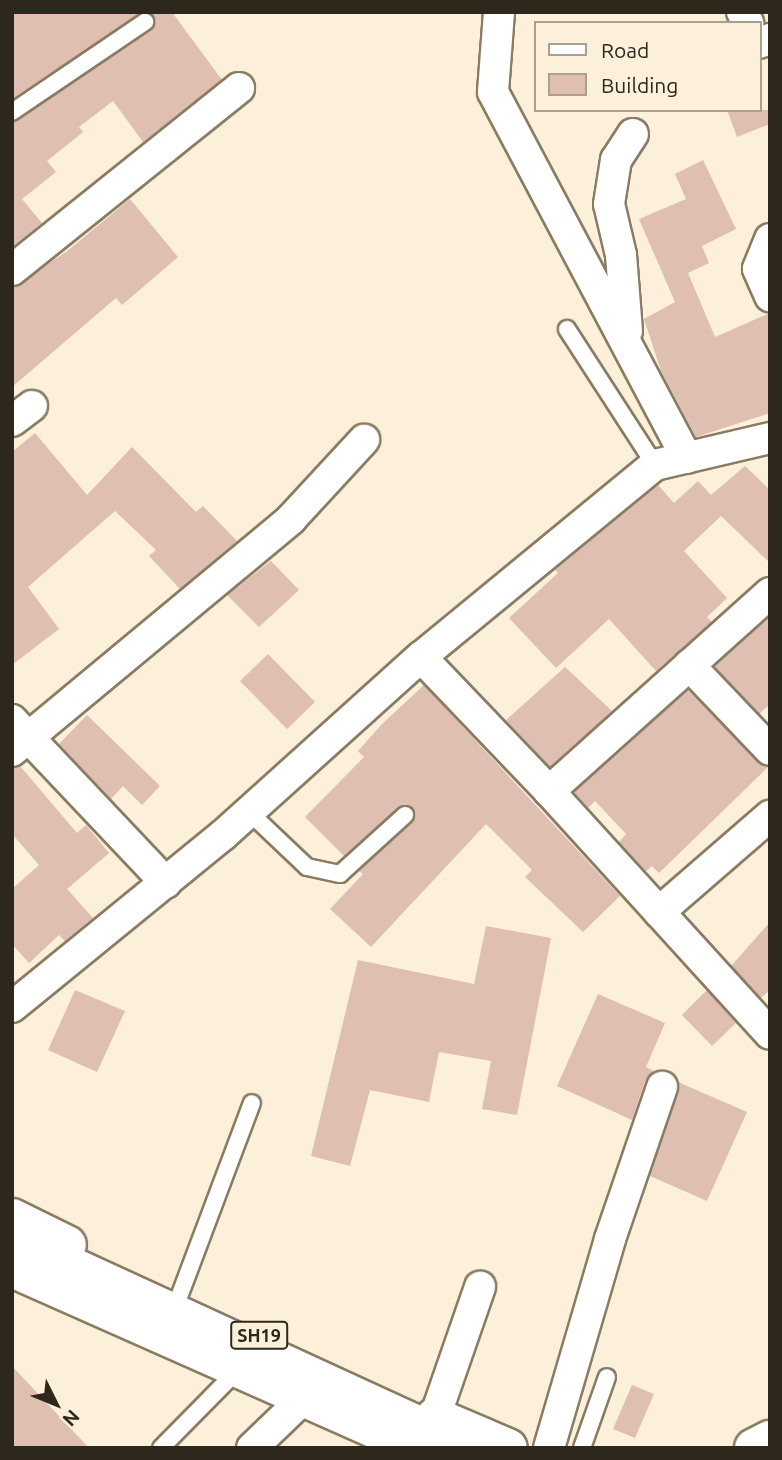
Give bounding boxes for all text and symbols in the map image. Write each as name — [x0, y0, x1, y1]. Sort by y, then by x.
legend — [534, 21, 761, 112]
text: Road — [601, 38, 649, 62]
text: Building — [601, 73, 678, 97]
road number: SH19 — [229, 1320, 289, 1350]
north arrow — [21, 1369, 91, 1439]
text: N — [58, 1406, 84, 1431]

